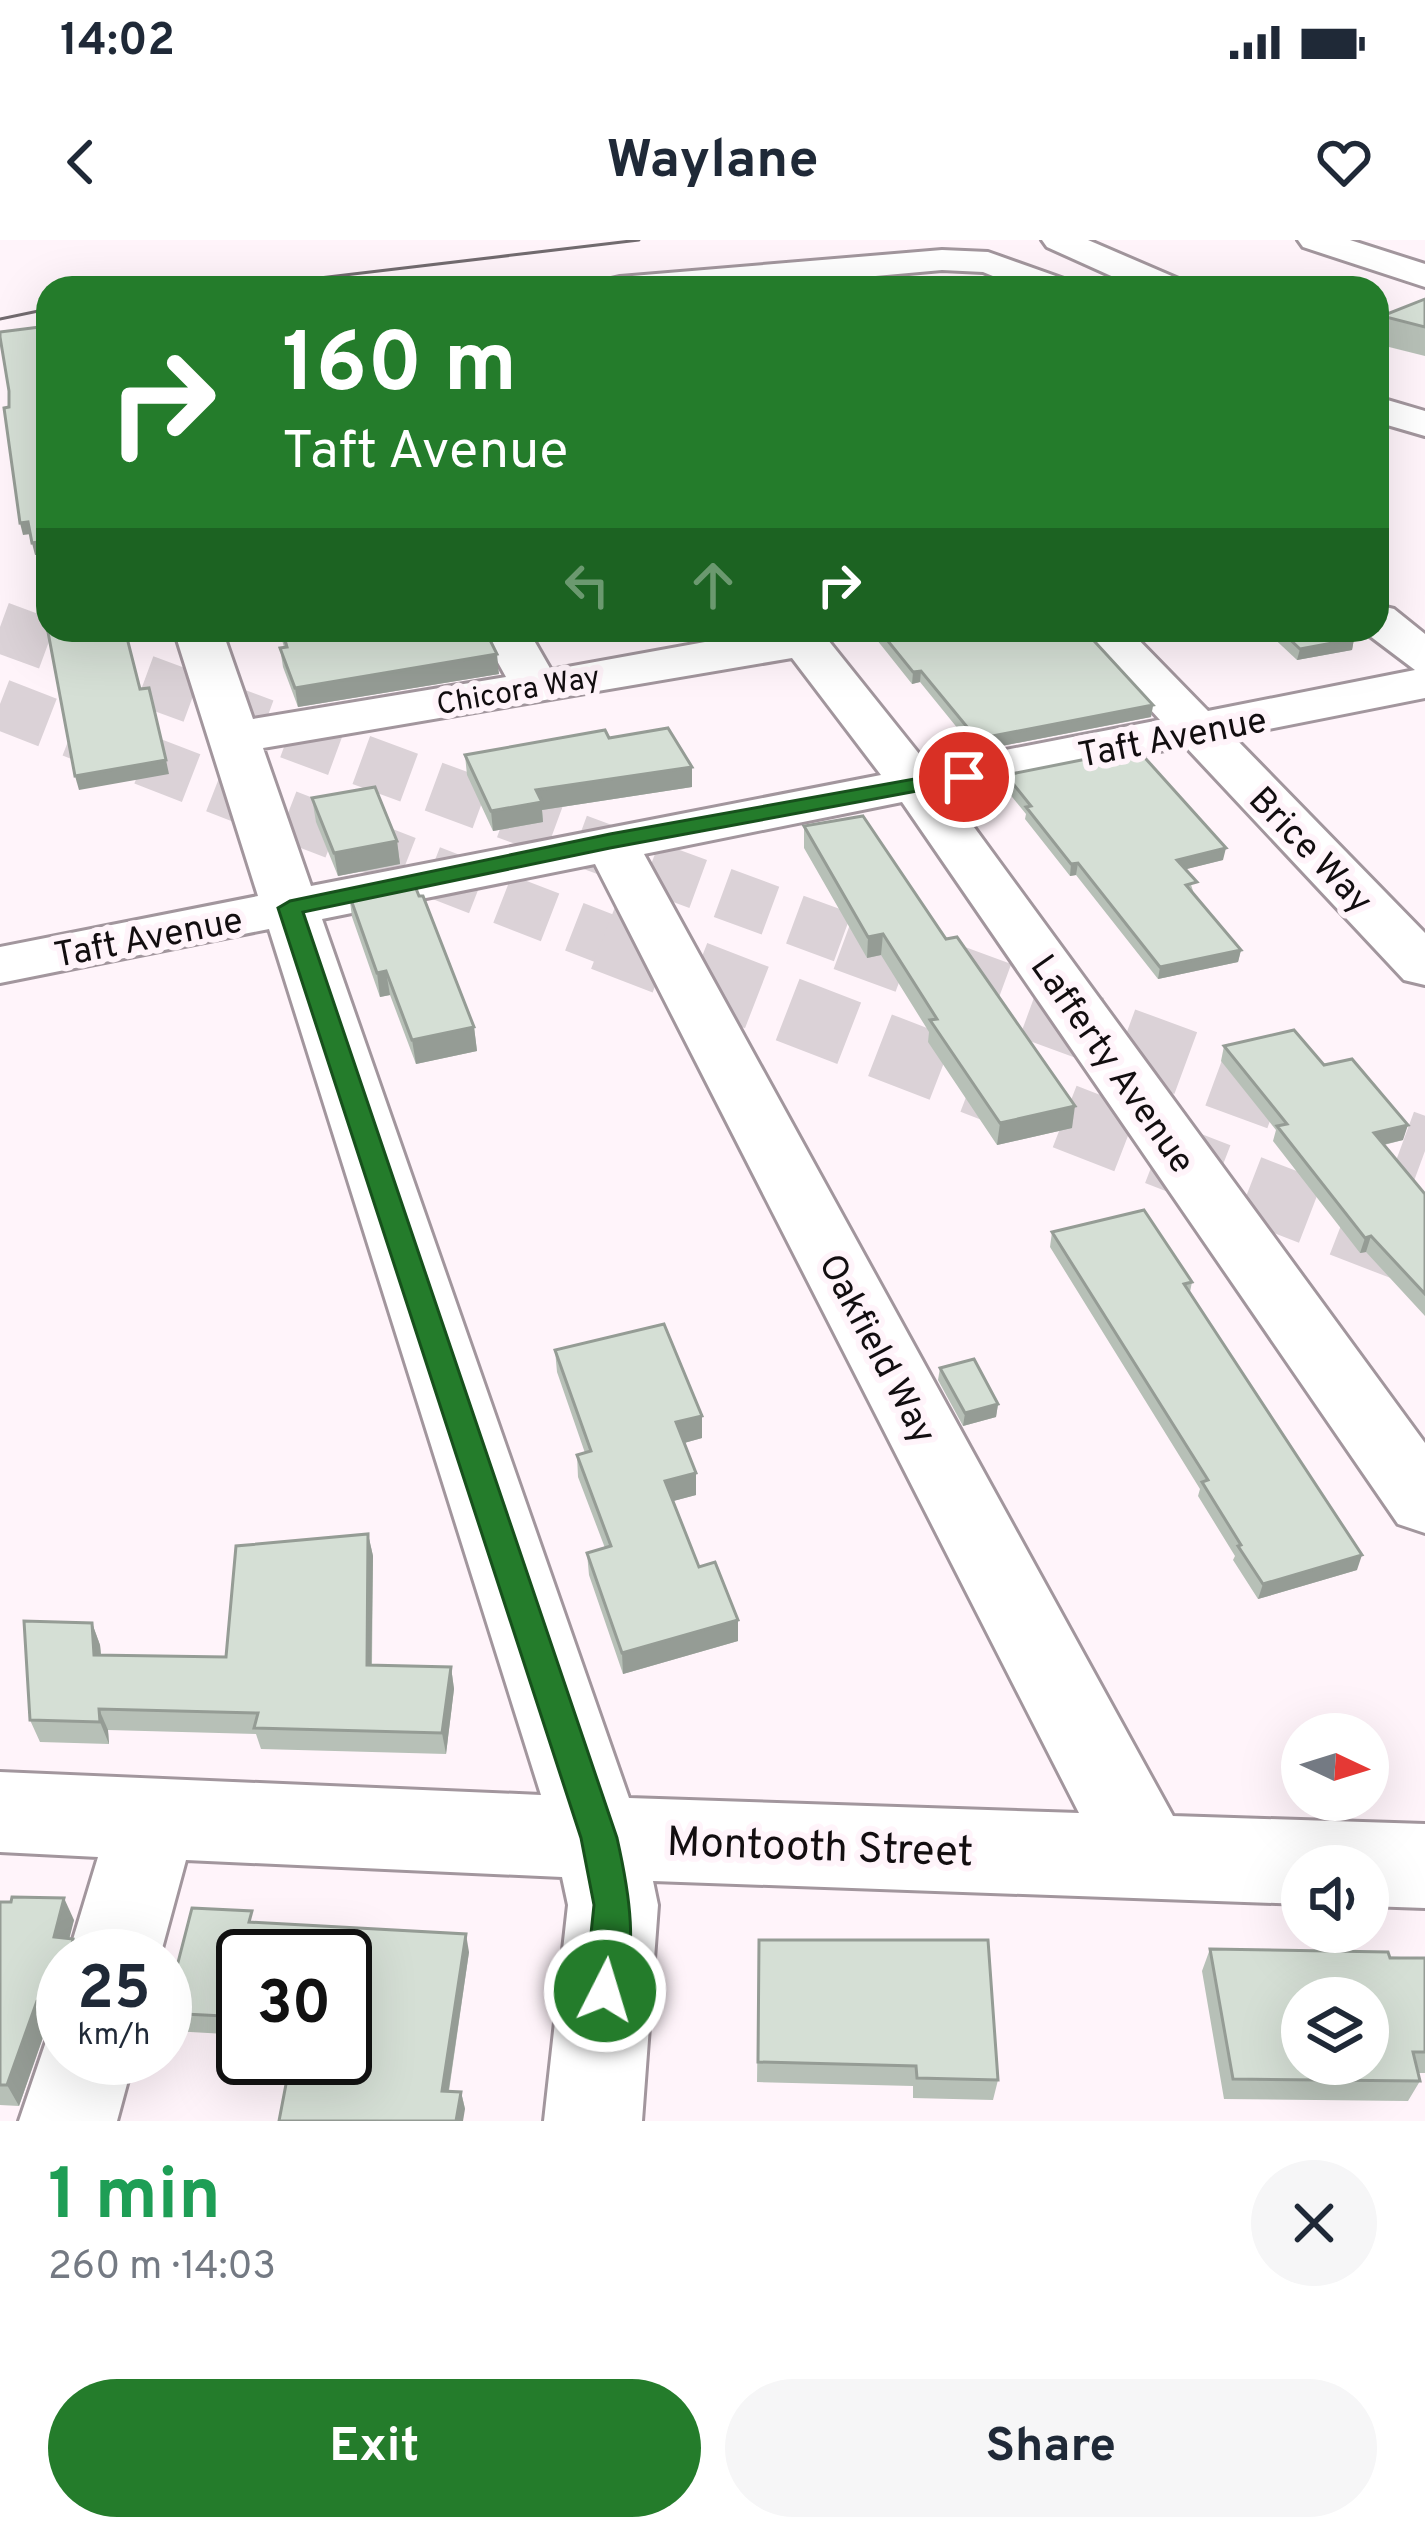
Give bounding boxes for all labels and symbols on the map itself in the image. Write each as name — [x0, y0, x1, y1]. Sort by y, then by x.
street label: Chicora Way — [434, 660, 603, 725]
street label: Taft Avenue — [1075, 699, 1271, 781]
pin — [913, 726, 1015, 828]
street label: Brice Way — [1237, 779, 1381, 925]
street label: Taft Avenue — [51, 899, 247, 981]
street label: Lafferty Avenue — [1018, 947, 1203, 1184]
street label: Oakfield Way — [806, 1247, 945, 1453]
north arrow — [1281, 1713, 1389, 1821]
street label: Montooth Street — [666, 1818, 974, 1881]
position arrow — [542, 1928, 668, 2054]
speed limit sign: 30 — [216, 1929, 372, 2085]

